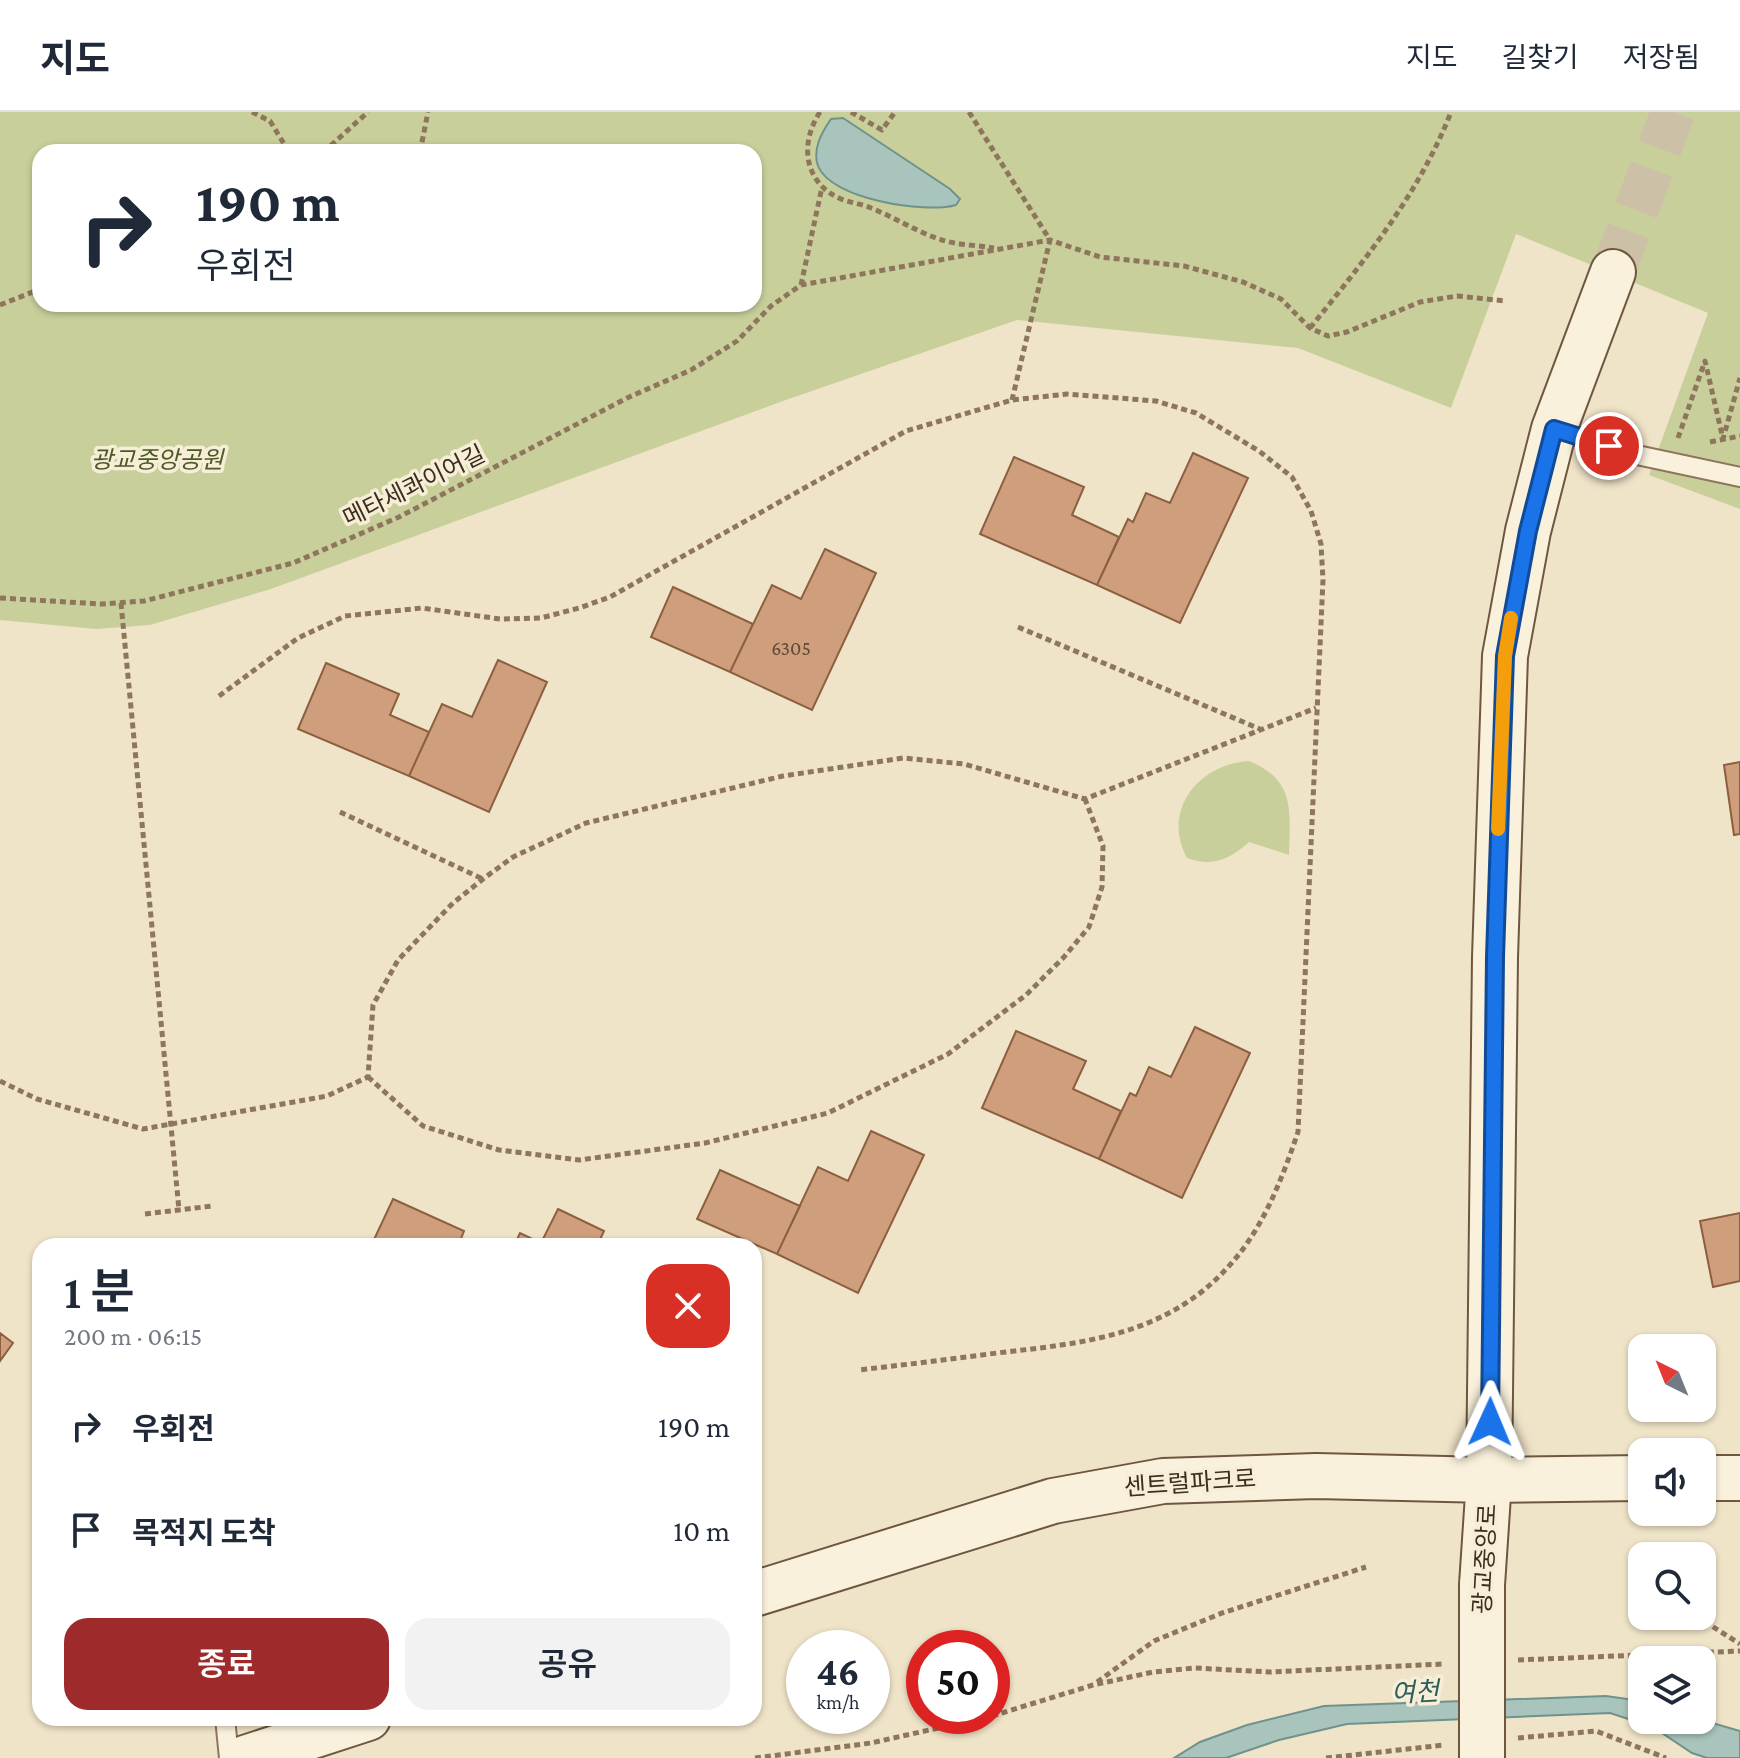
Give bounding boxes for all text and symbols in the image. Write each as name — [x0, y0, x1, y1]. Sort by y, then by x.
text: 지도 — [40, 38, 110, 80]
text: 지도 — [1406, 42, 1457, 73]
text: 길찾기 — [1501, 42, 1579, 73]
text: 저장됨 — [1623, 42, 1700, 73]
text: 190 m — [196, 171, 340, 233]
icon: right — [64, 176, 168, 280]
text: 우회전 — [196, 246, 295, 286]
pin — [1575, 412, 1643, 480]
icon: arrive — [1587, 424, 1631, 468]
street label: 메타세콰이어길 — [338, 440, 489, 532]
park label: 광교중앙공원 — [91, 446, 225, 473]
house number: 6305 — [771, 637, 811, 659]
button: close — [646, 1264, 730, 1348]
text: 1 분 — [64, 1265, 134, 1318]
text: 200 m · 06:15 — [64, 1322, 202, 1351]
north arrow — [1628, 1334, 1716, 1422]
map controls — [1628, 1334, 1716, 1734]
position arrow — [1448, 1380, 1532, 1464]
icon: right — [64, 1404, 108, 1448]
text: 190 m — [658, 1410, 730, 1443]
text: 우회전 — [132, 1412, 215, 1445]
button: sound — [1628, 1438, 1716, 1526]
street label: 센트럴파크로 — [1123, 1464, 1257, 1501]
street label: 광교중앙로 — [1468, 1503, 1501, 1615]
icon: arrive — [64, 1508, 108, 1552]
text: 10 m — [673, 1514, 730, 1547]
text: 목적지 도착 — [132, 1516, 276, 1549]
button: search — [1628, 1542, 1716, 1630]
button: 종료 — [64, 1618, 389, 1710]
button: 공유 — [405, 1618, 730, 1710]
speed limit sign: 50 — [906, 1630, 1010, 1734]
button: layers — [1628, 1646, 1716, 1734]
text: 46 — [816, 1649, 860, 1694]
water label: 여천 — [1390, 1677, 1443, 1708]
text: km/h — [816, 1691, 860, 1713]

